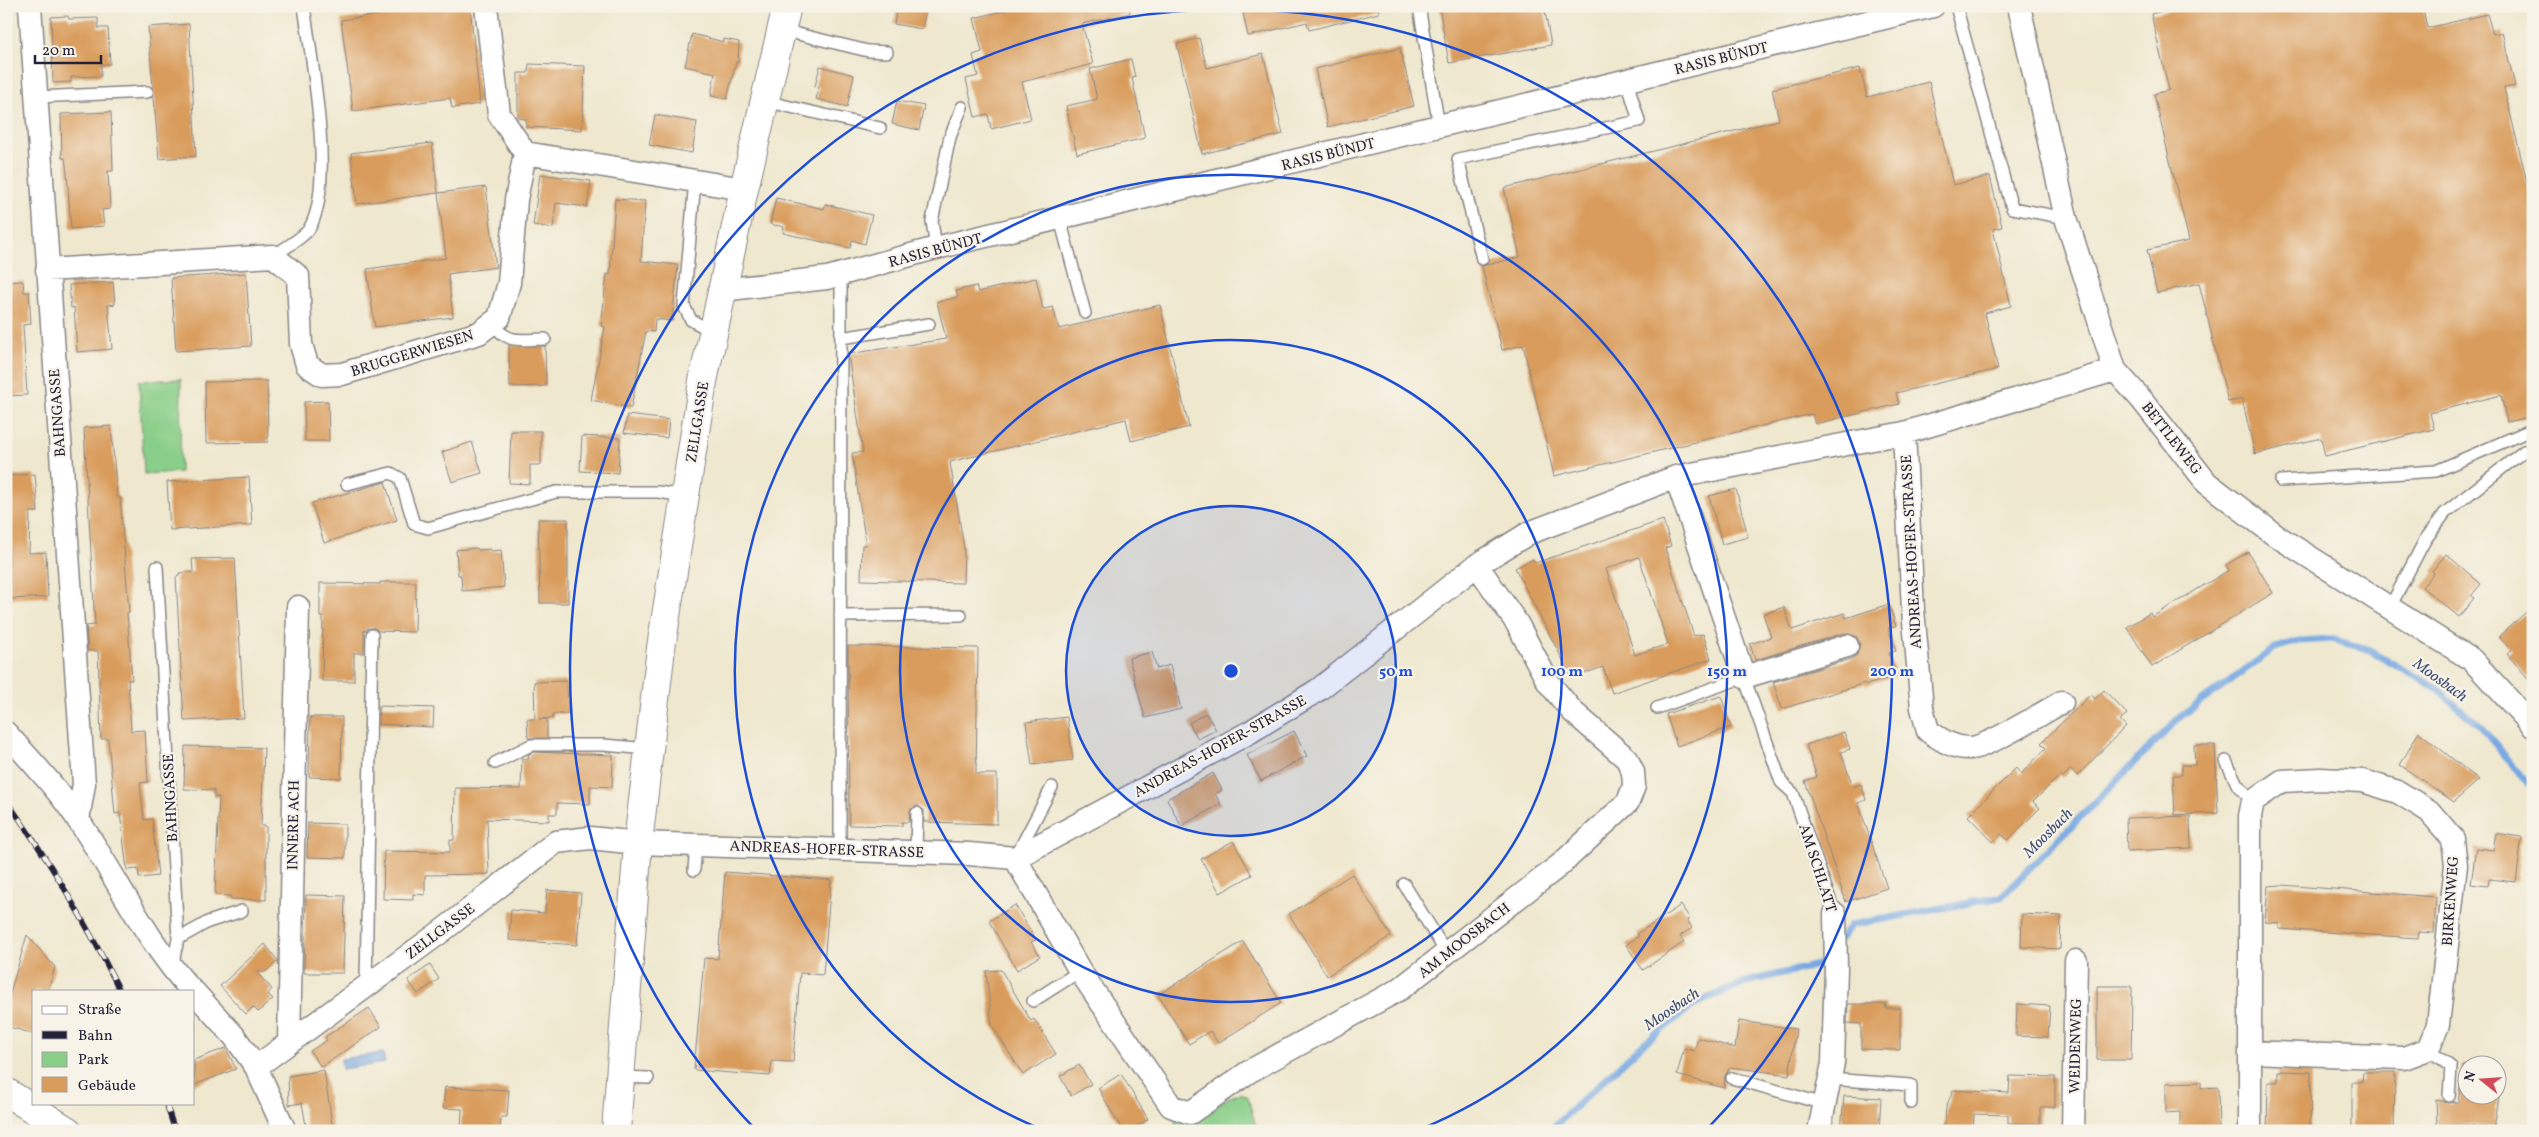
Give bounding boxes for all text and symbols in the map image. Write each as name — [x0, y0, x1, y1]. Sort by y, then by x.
scale bar — [35, 32, 101, 64]
street label: RASIS BÜNDT — [1672, 38, 1771, 81]
text: 20 m — [42, 41, 75, 62]
street label: RASIS BÜNDT — [1279, 134, 1378, 177]
street label: RASIS BÜNDT — [886, 229, 985, 274]
street label: BRUGGERWIESEN — [348, 326, 477, 383]
street label: BAHNGASSE — [45, 368, 72, 458]
street label: ZELLGASSE — [682, 380, 715, 464]
street label: BETTLEWEG — [2136, 398, 2206, 480]
street label: ANDREAS-HOFER-STRASSE — [1897, 454, 1928, 650]
water label: Moosbach — [2407, 653, 2472, 708]
centre of rings — [1222, 662, 1240, 680]
text: 50 m — [1379, 662, 1413, 683]
text: 100 m — [1541, 662, 1584, 683]
text: 150 m — [1707, 662, 1747, 683]
text: 200 m — [1870, 662, 1914, 683]
street label: ANDREAS-HOFER-STRASSE — [1131, 691, 1311, 804]
street label: BAHNGASSE — [159, 753, 184, 843]
street label: INNERE ACH — [283, 780, 306, 870]
water label: Moosbach — [2018, 804, 2078, 864]
street label: AM SCHLATT — [1792, 821, 1841, 916]
street label: ANDREAS-HOFER-STRASSE — [729, 837, 925, 864]
street label: BIRKENWEG — [2438, 855, 2465, 947]
street label: AM MOOSBACH — [1414, 898, 1515, 984]
street label: ZELLGASSE — [402, 899, 480, 965]
water label: Moosbach — [1639, 983, 1704, 1037]
legend — [32, 990, 195, 1104]
street label: WEIDENWEG — [2065, 998, 2088, 1094]
text: Straße — [78, 1000, 121, 1021]
text: Bahn — [78, 1026, 113, 1047]
text: Park — [78, 1050, 109, 1071]
north arrow — [2456, 1054, 2506, 1104]
text: N — [2460, 1069, 2482, 1084]
text: Gebäude — [78, 1076, 136, 1097]

